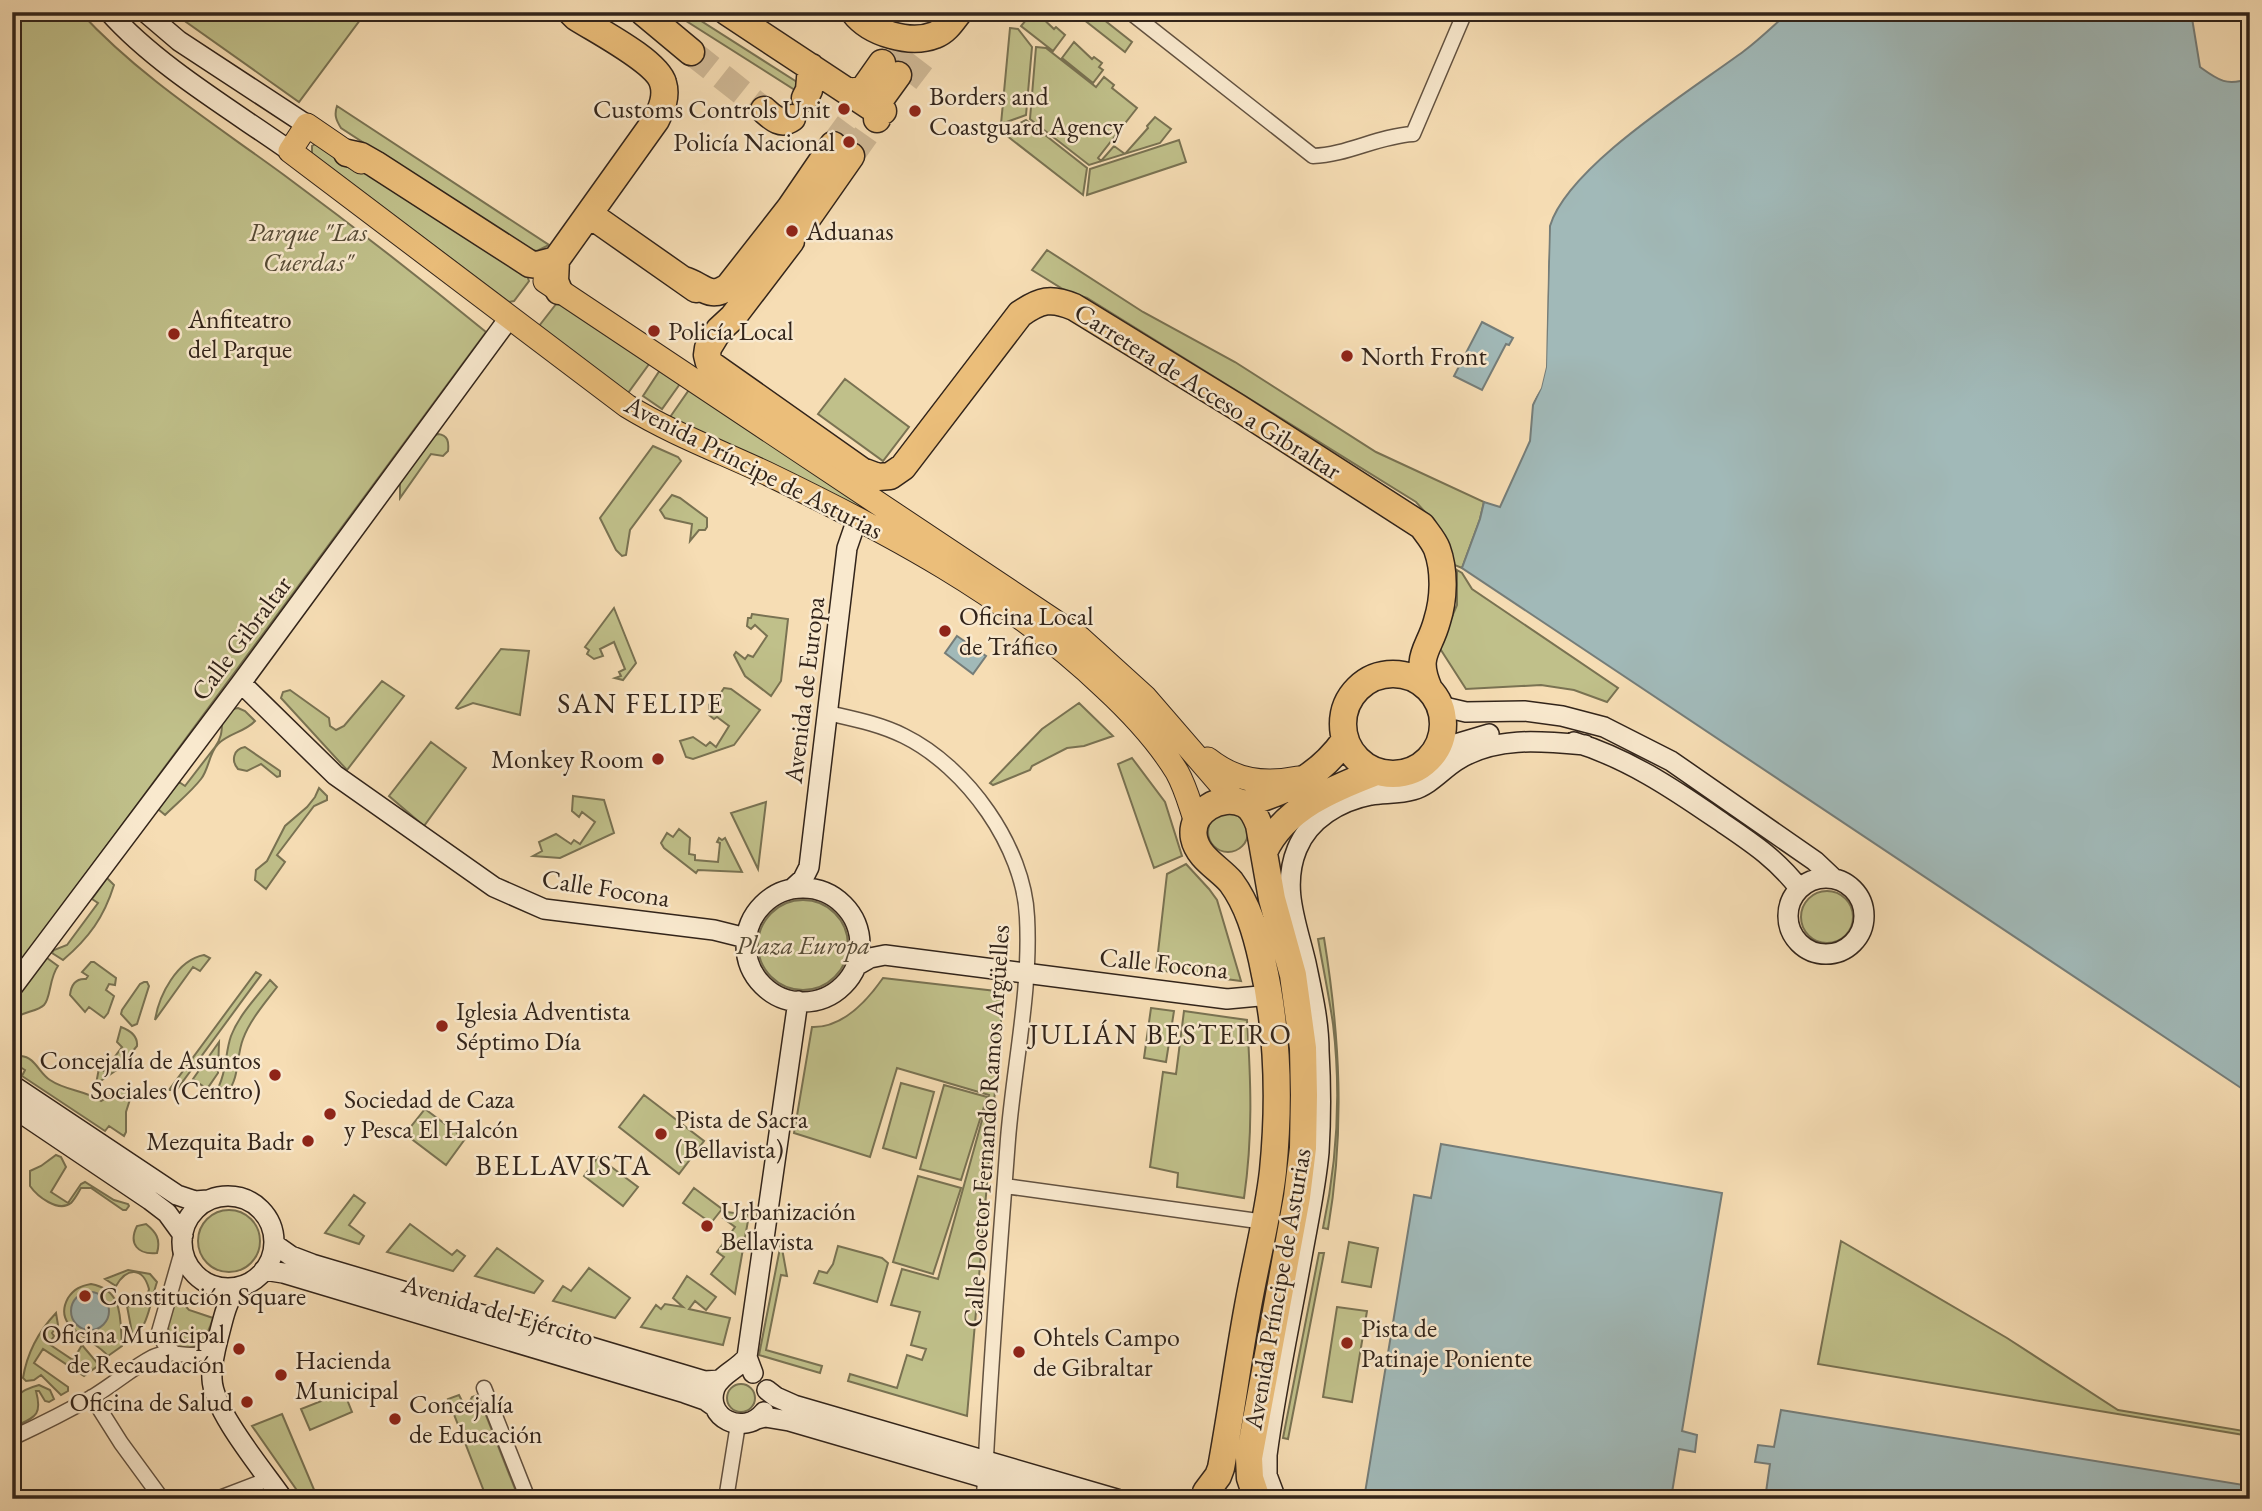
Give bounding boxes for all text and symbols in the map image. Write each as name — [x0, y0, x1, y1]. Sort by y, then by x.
place label: Borders and Coastguard Agency — [929, 79, 1124, 143]
place label: Customs Controls Unit — [593, 92, 830, 126]
marker: Customs Controls Unit — [836, 101, 852, 117]
marker: Borders and Coastguard Agency — [907, 103, 923, 119]
place label: Policía Nacional — [673, 125, 835, 159]
marker: Policía Nacional — [841, 134, 857, 150]
place label: Aduanas — [805, 214, 894, 248]
park label: Parque "Las Cuerdas" — [249, 215, 368, 279]
marker: Aduanas — [784, 223, 800, 239]
street label: Carretera de Acceso a Gibraltar — [1068, 295, 1348, 487]
place label: Anfiteatro del Parque — [187, 302, 292, 366]
place label: Policía Local — [668, 314, 794, 348]
marker: Policía Local — [646, 323, 662, 339]
marker: Anfiteatro del Parque — [166, 326, 182, 342]
place label: North Front — [1361, 339, 1487, 373]
marker: North Front — [1339, 348, 1355, 364]
street label: Avenida Príncipe de Asturias — [618, 387, 889, 547]
street label: Calle Gibraltar — [183, 568, 299, 707]
street label: Avenida de Europa — [776, 594, 832, 786]
place label: Oficina Local de Tráfico — [959, 599, 1093, 663]
marker: Oficina Local de Tráfico — [937, 623, 953, 639]
district label: SAN FELIPE — [557, 685, 725, 721]
place label: Monkey Room — [491, 742, 644, 776]
marker: Monkey Room — [650, 751, 666, 767]
street label: Calle Focona — [540, 861, 673, 915]
street label: Calle Doctor Fernando Ramos Argüelles — [955, 924, 1017, 1328]
park label: Plaza Europa — [736, 928, 870, 962]
street label: Calle Focona — [1098, 939, 1231, 987]
place label: Iglesia Adventista Séptimo Día — [456, 994, 631, 1058]
district label: JULIÁN BESTEIRO — [1027, 1016, 1293, 1052]
marker: Iglesia Adventista Séptimo Día — [434, 1018, 450, 1034]
place label: Concejalía de Asuntos Sociales (Centro) — [40, 1043, 261, 1107]
marker: Concejalía de Asuntos Sociales (Centro) — [267, 1067, 283, 1083]
place label: Sociedad de Caza y Pesca El Halcón — [344, 1082, 519, 1146]
place label: Pista de Sacra (Bellavista) — [675, 1102, 809, 1166]
marker: Sociedad de Caza y Pesca El Halcón — [322, 1106, 338, 1122]
place label: Mezquita Badr — [146, 1124, 294, 1158]
marker: Pista de Sacra (Bellavista) — [653, 1126, 669, 1142]
marker: Mezquita Badr — [300, 1133, 316, 1149]
street label: Avenida Príncipe de Asturias — [1235, 1146, 1319, 1433]
district label: BELLAVISTA — [475, 1147, 653, 1183]
place label: Urbanización Bellavista — [721, 1194, 856, 1258]
marker: Urbanización Bellavista — [699, 1218, 715, 1234]
street label: Avenida del Ejército — [397, 1266, 598, 1354]
place label: Constitución Square — [99, 1279, 306, 1313]
marker: Constitución Square — [77, 1288, 93, 1304]
place label: Pista de Patinaje Poniente — [1361, 1311, 1532, 1375]
place label: Oficina Municipal de Recaudación — [42, 1317, 225, 1381]
place label: Ohtels Campo de Gibraltar — [1033, 1320, 1180, 1384]
marker: Pista de Patinaje Poniente — [1339, 1335, 1355, 1351]
marker: Oficina Municipal de Recaudación — [231, 1341, 247, 1357]
place label: Hacienda Municipal — [295, 1343, 399, 1407]
marker: Ohtels Campo de Gibraltar — [1011, 1344, 1027, 1360]
marker: Hacienda Municipal — [273, 1367, 289, 1383]
place label: Oficina de Salud — [69, 1385, 234, 1419]
place label: Concejalía de Educación — [409, 1387, 543, 1451]
marker: Oficina de Salud — [239, 1394, 255, 1410]
marker: Concejalía de Educación — [387, 1411, 403, 1427]

